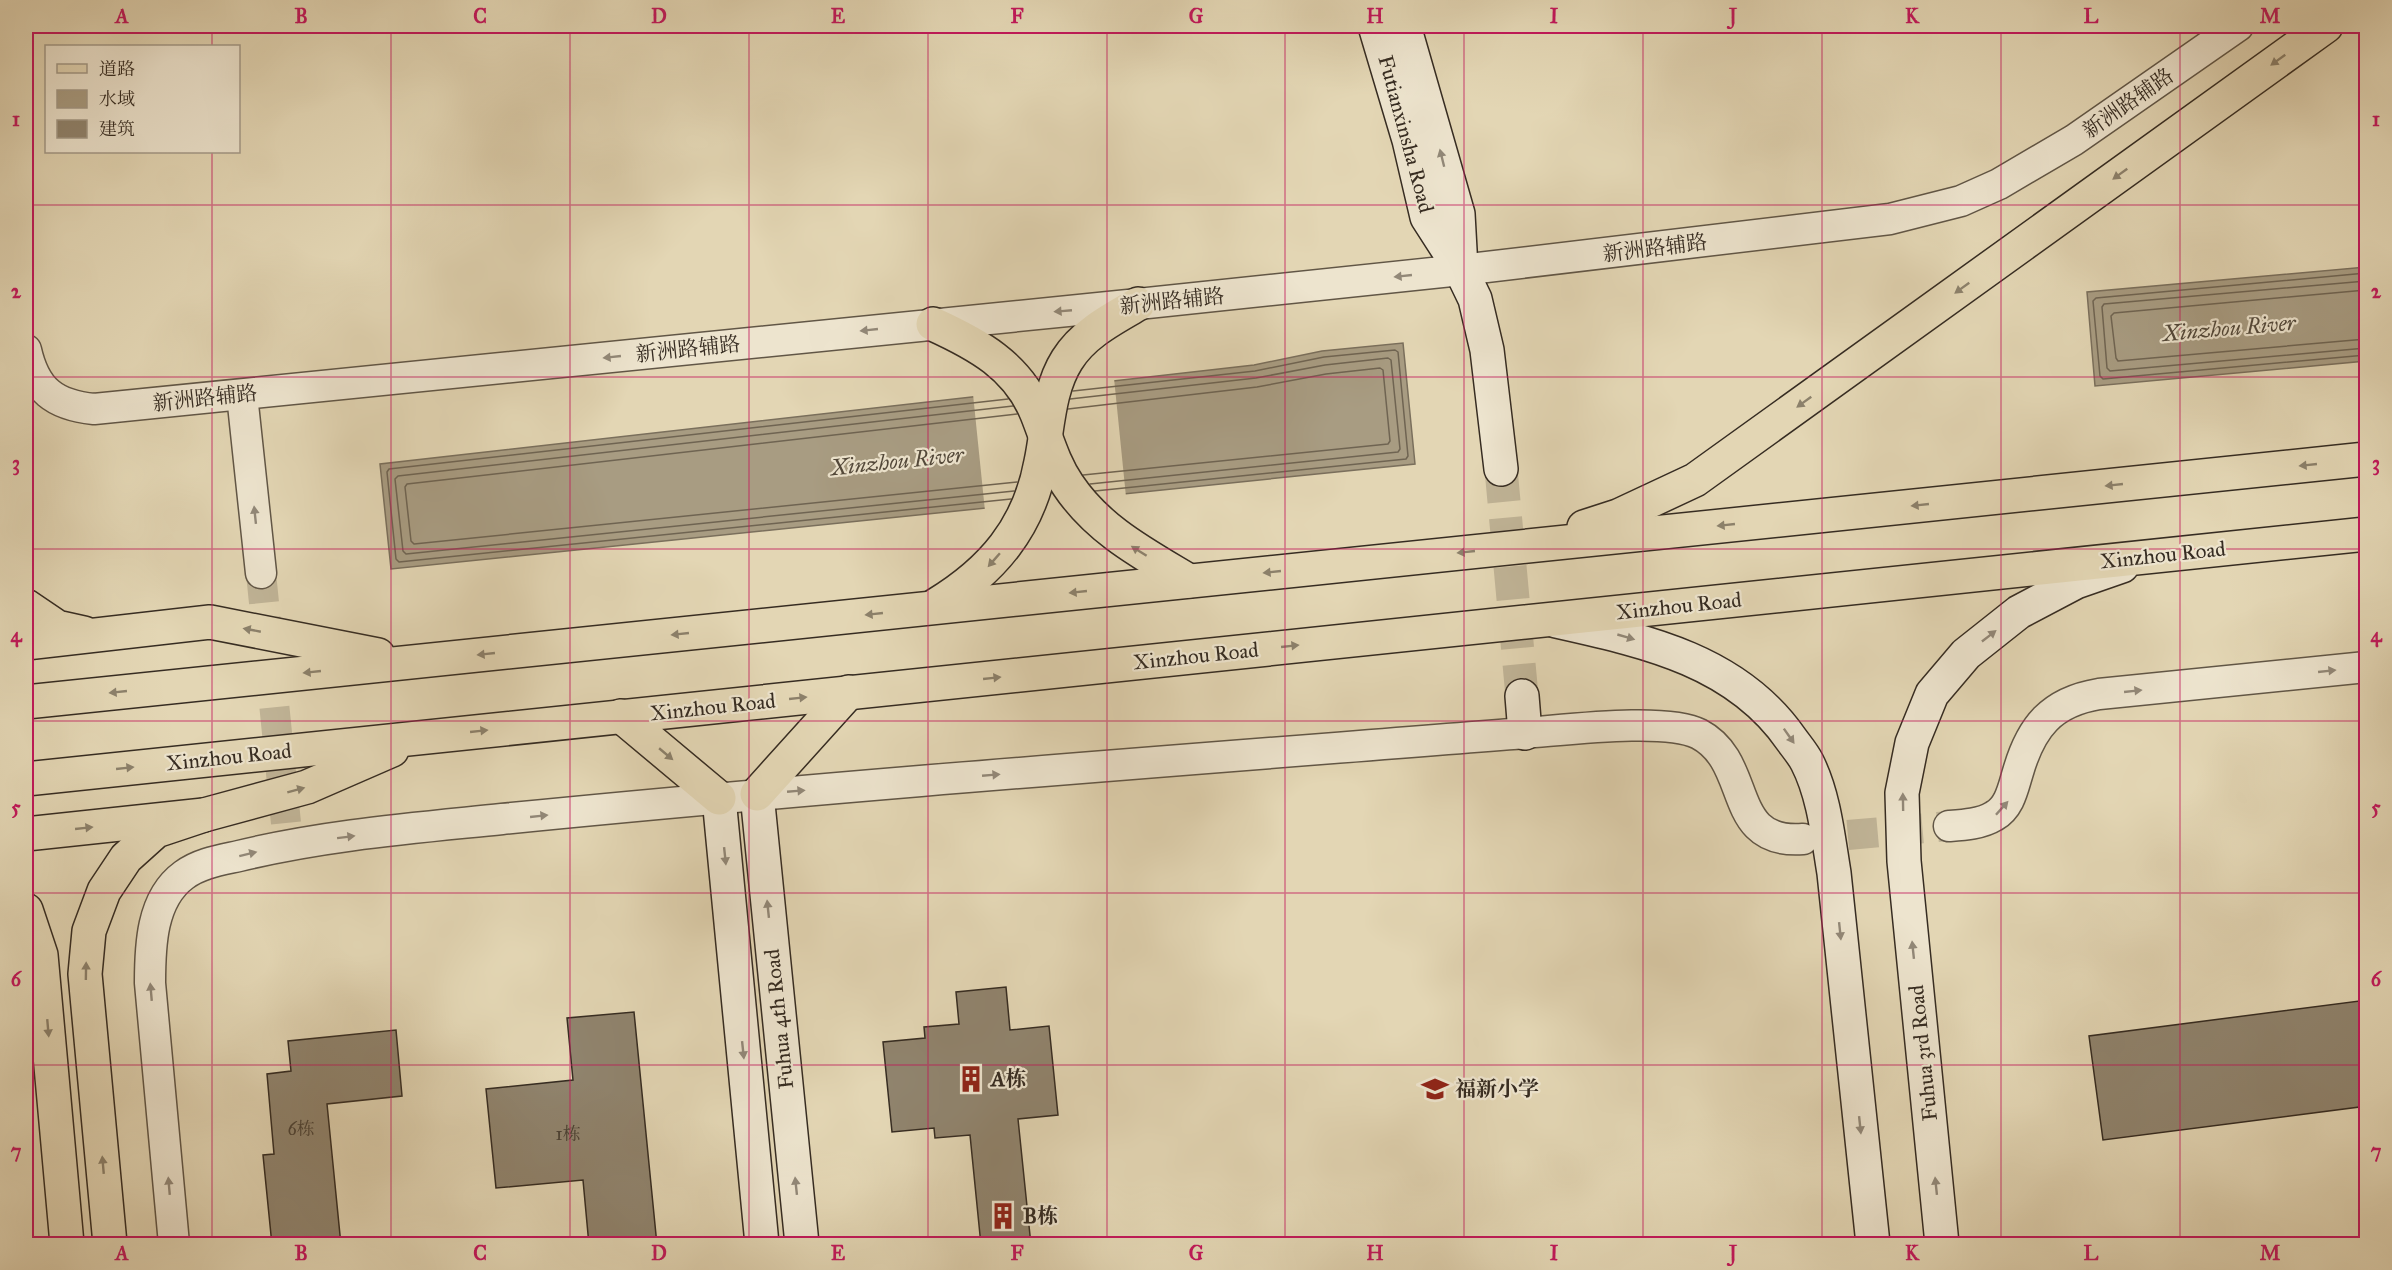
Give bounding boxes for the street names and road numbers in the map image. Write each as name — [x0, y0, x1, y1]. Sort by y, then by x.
street label: Futianxinsha Road — [1372, 52, 1440, 216]
street label: 新洲路辅路 — [2078, 62, 2178, 144]
street label: 新洲路辅路 — [1601, 229, 1709, 267]
street label: 新洲路辅路 — [1118, 283, 1226, 319]
street label: 新洲路辅路 — [634, 331, 742, 367]
street label: 新洲路辅路 — [151, 380, 259, 416]
street label: Xinzhou Road — [2099, 535, 2227, 575]
street label: Xinzhou Road — [1615, 586, 1743, 626]
street label: Xinzhou Road — [1132, 636, 1260, 676]
street label: Xinzhou Road — [649, 687, 777, 727]
street label: Xinzhou Road — [165, 737, 293, 777]
street label: Fuhua 4th Road — [759, 947, 799, 1090]
street label: Fuhua 3rd Road — [1903, 983, 1943, 1122]

